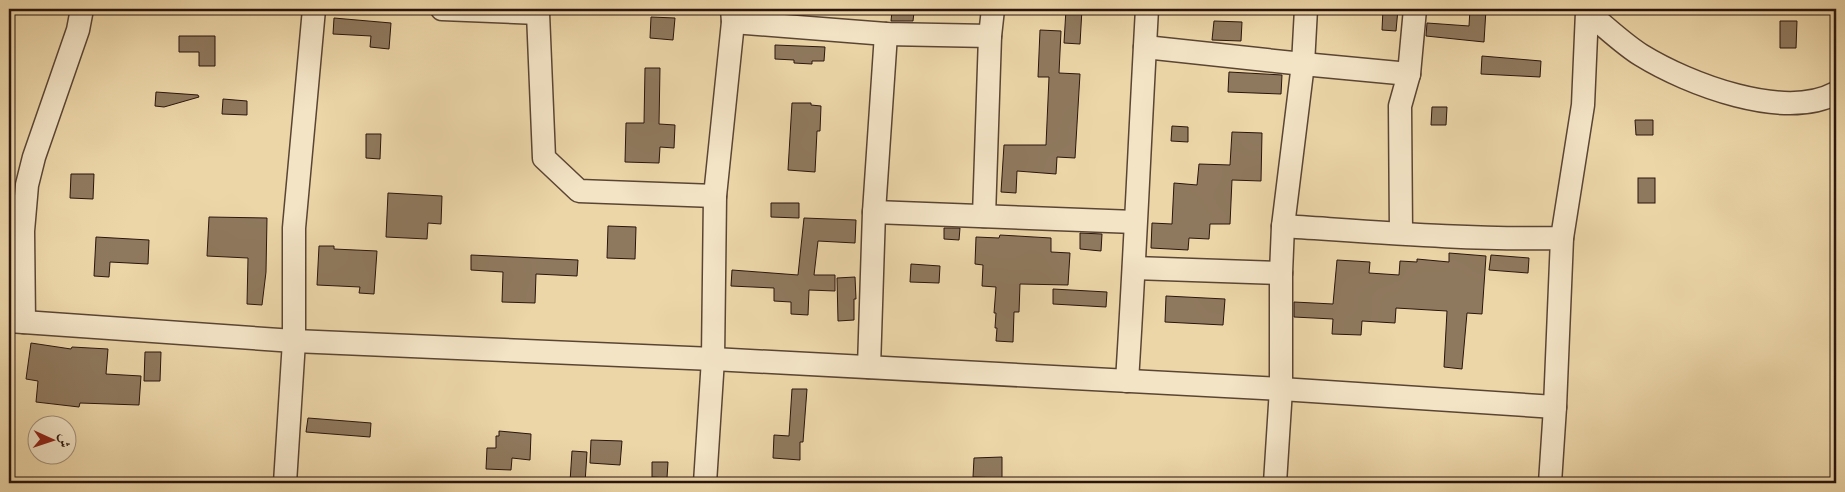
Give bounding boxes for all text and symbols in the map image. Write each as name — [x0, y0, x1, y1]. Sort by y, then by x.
north arrow — [28, 414, 78, 464]
text: ش — [54, 433, 73, 448]

